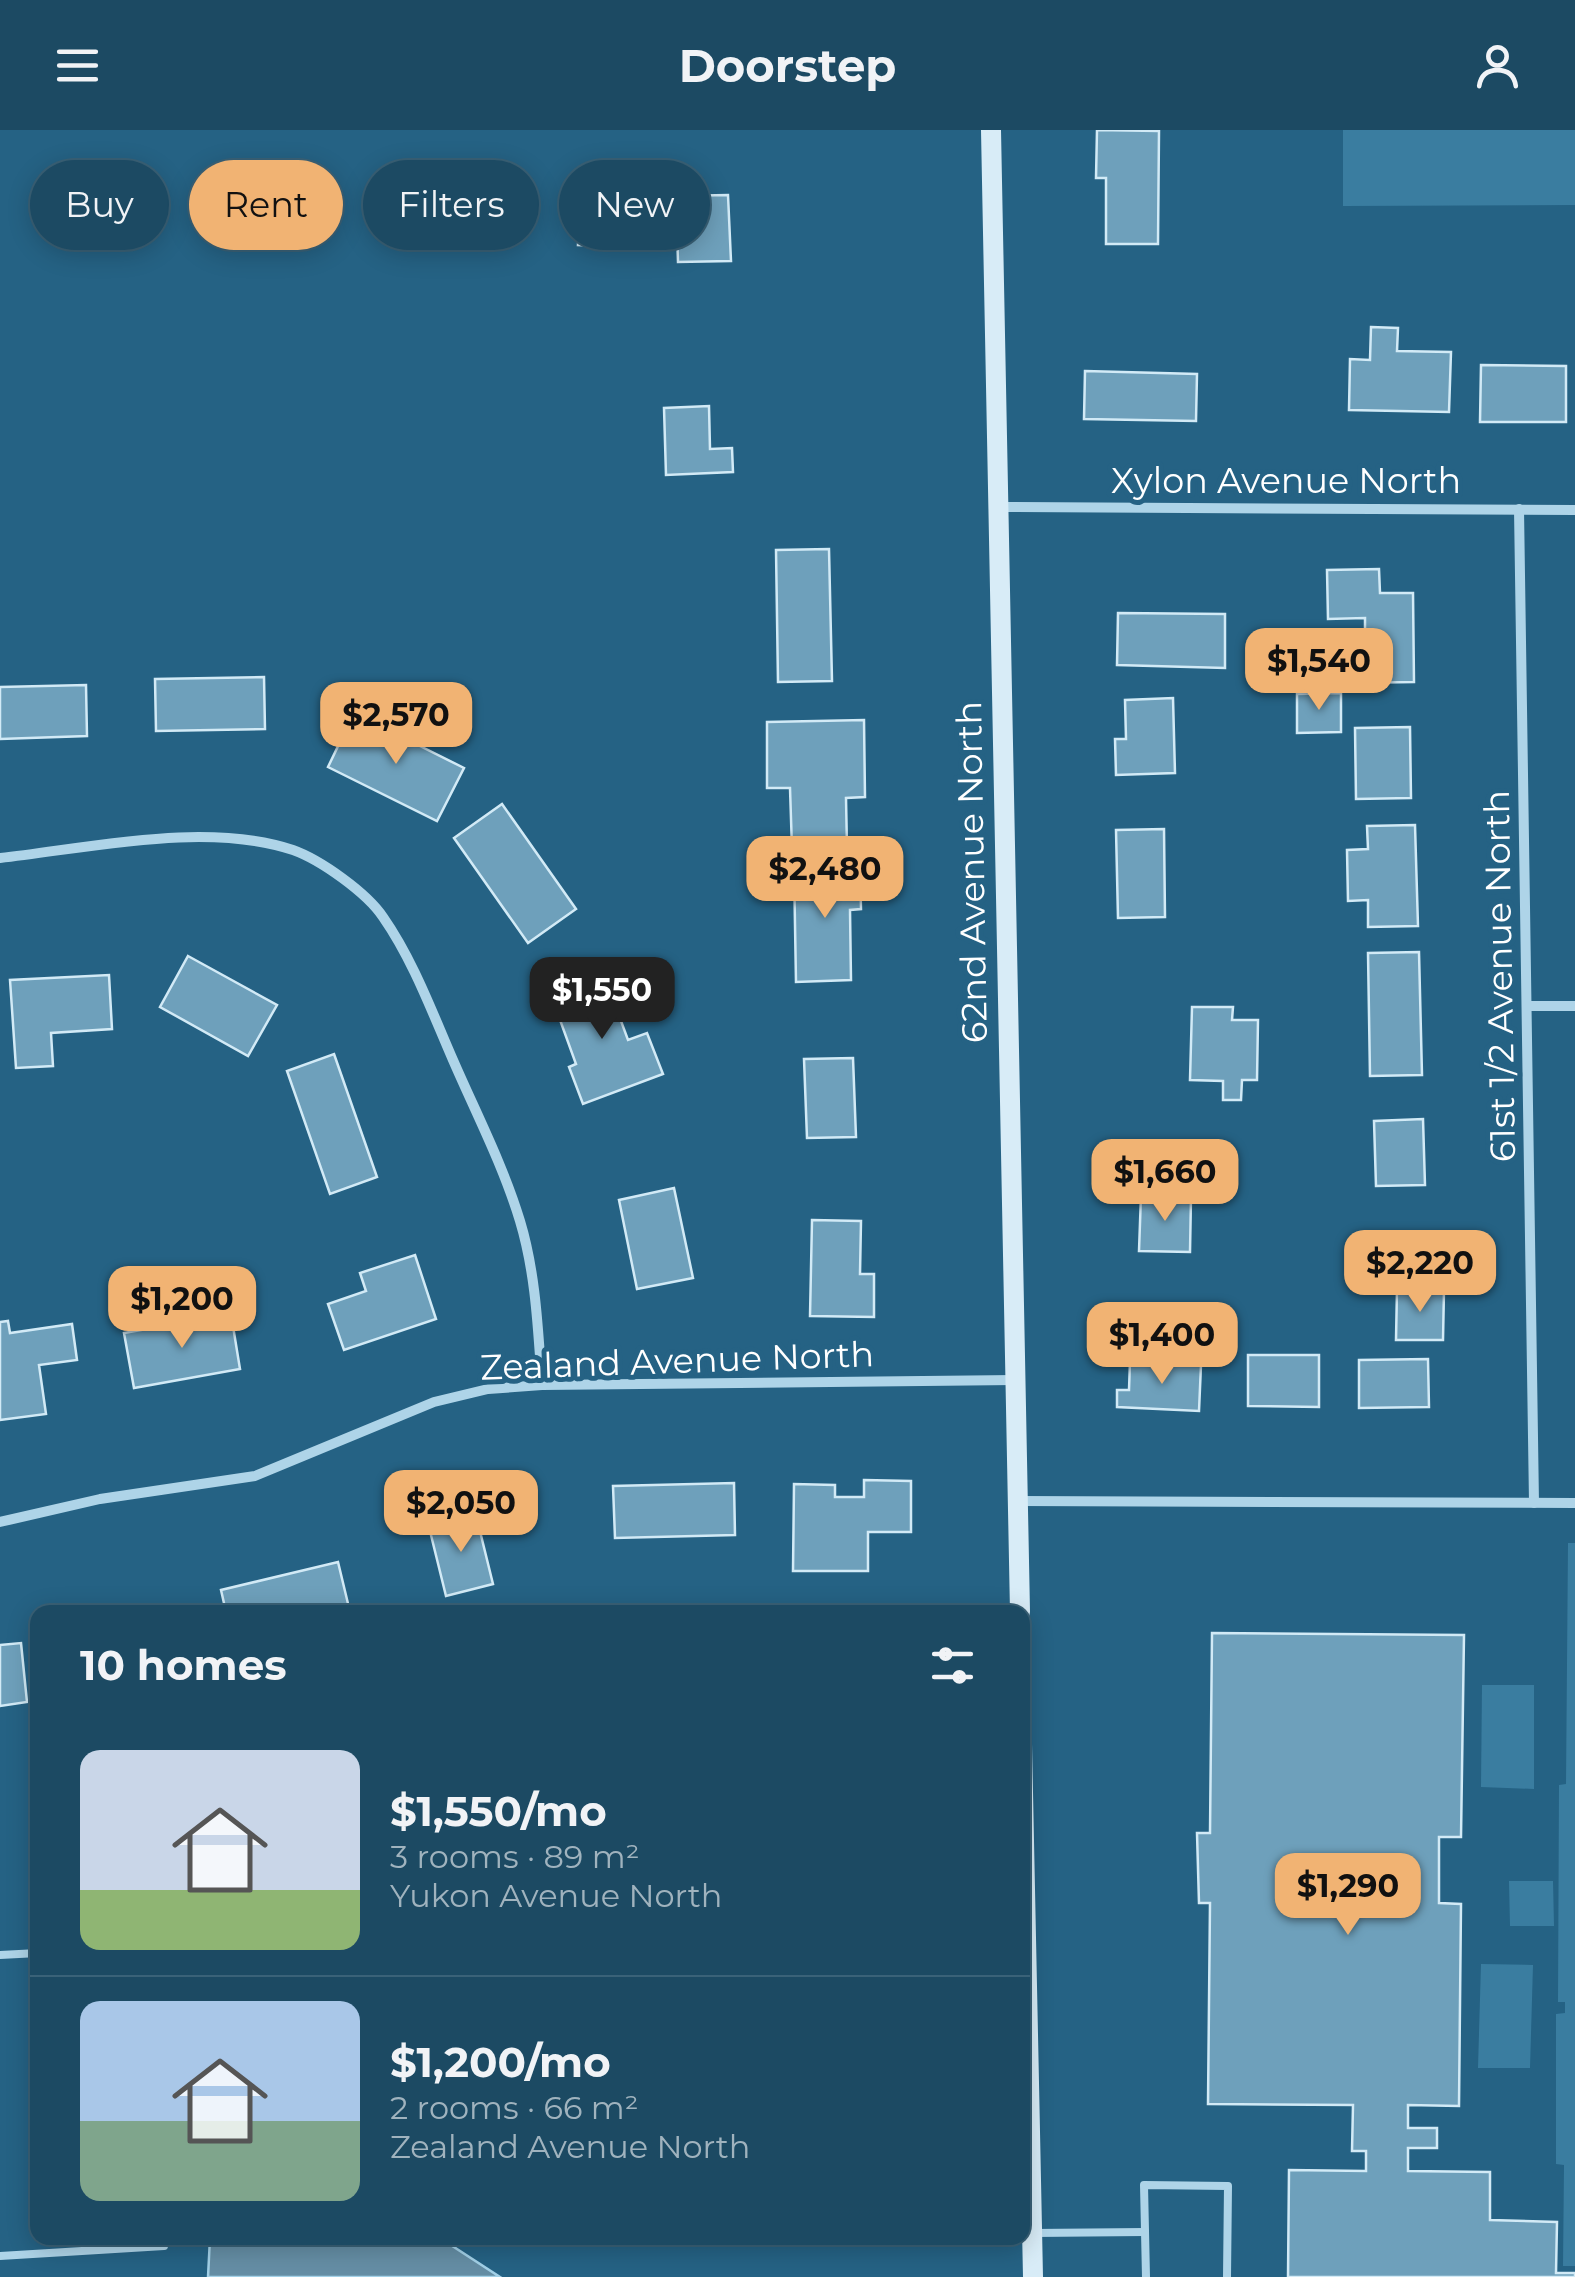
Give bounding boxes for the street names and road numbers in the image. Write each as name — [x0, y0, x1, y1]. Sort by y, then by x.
street label: Xylon Avenue North — [1111, 459, 1461, 502]
street label: 62nd Avenue North — [947, 701, 996, 1043]
street label: 61st 1/2 Avenue North — [1475, 790, 1524, 1162]
street label: Zealand Avenue North — [479, 1332, 875, 1389]

